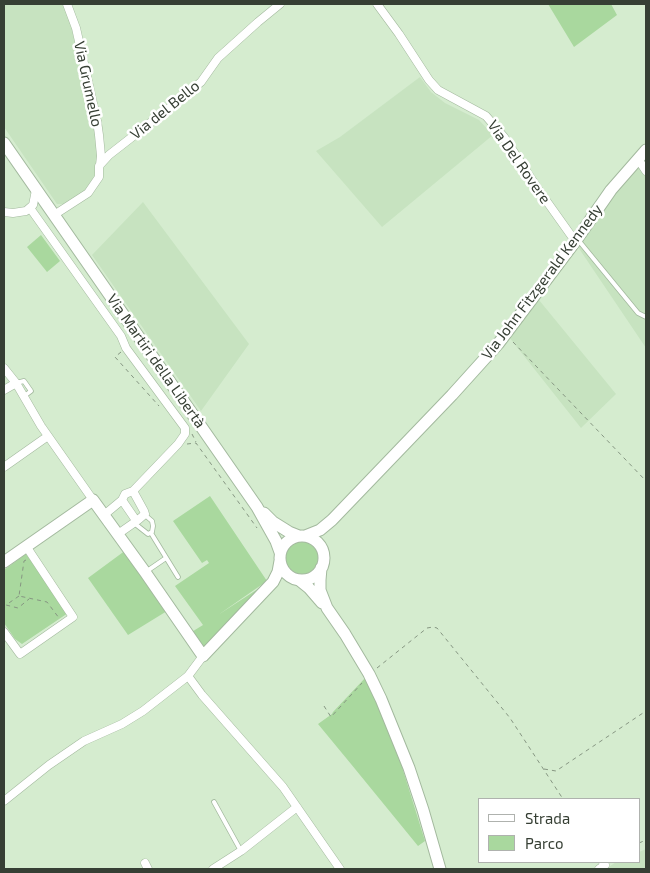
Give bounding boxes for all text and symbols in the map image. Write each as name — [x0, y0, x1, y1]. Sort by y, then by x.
street label: Via Grumello — [70, 40, 106, 128]
street label: Via del Bello — [127, 77, 203, 143]
street label: Via Del Rovere — [484, 117, 554, 207]
street label: Via John Fitzgerald Kennedy — [478, 201, 606, 363]
street label: Via Martiri della Libertà — [103, 291, 209, 431]
legend — [478, 798, 640, 863]
text: Strada — [525, 809, 570, 827]
text: Parco — [525, 834, 564, 852]

